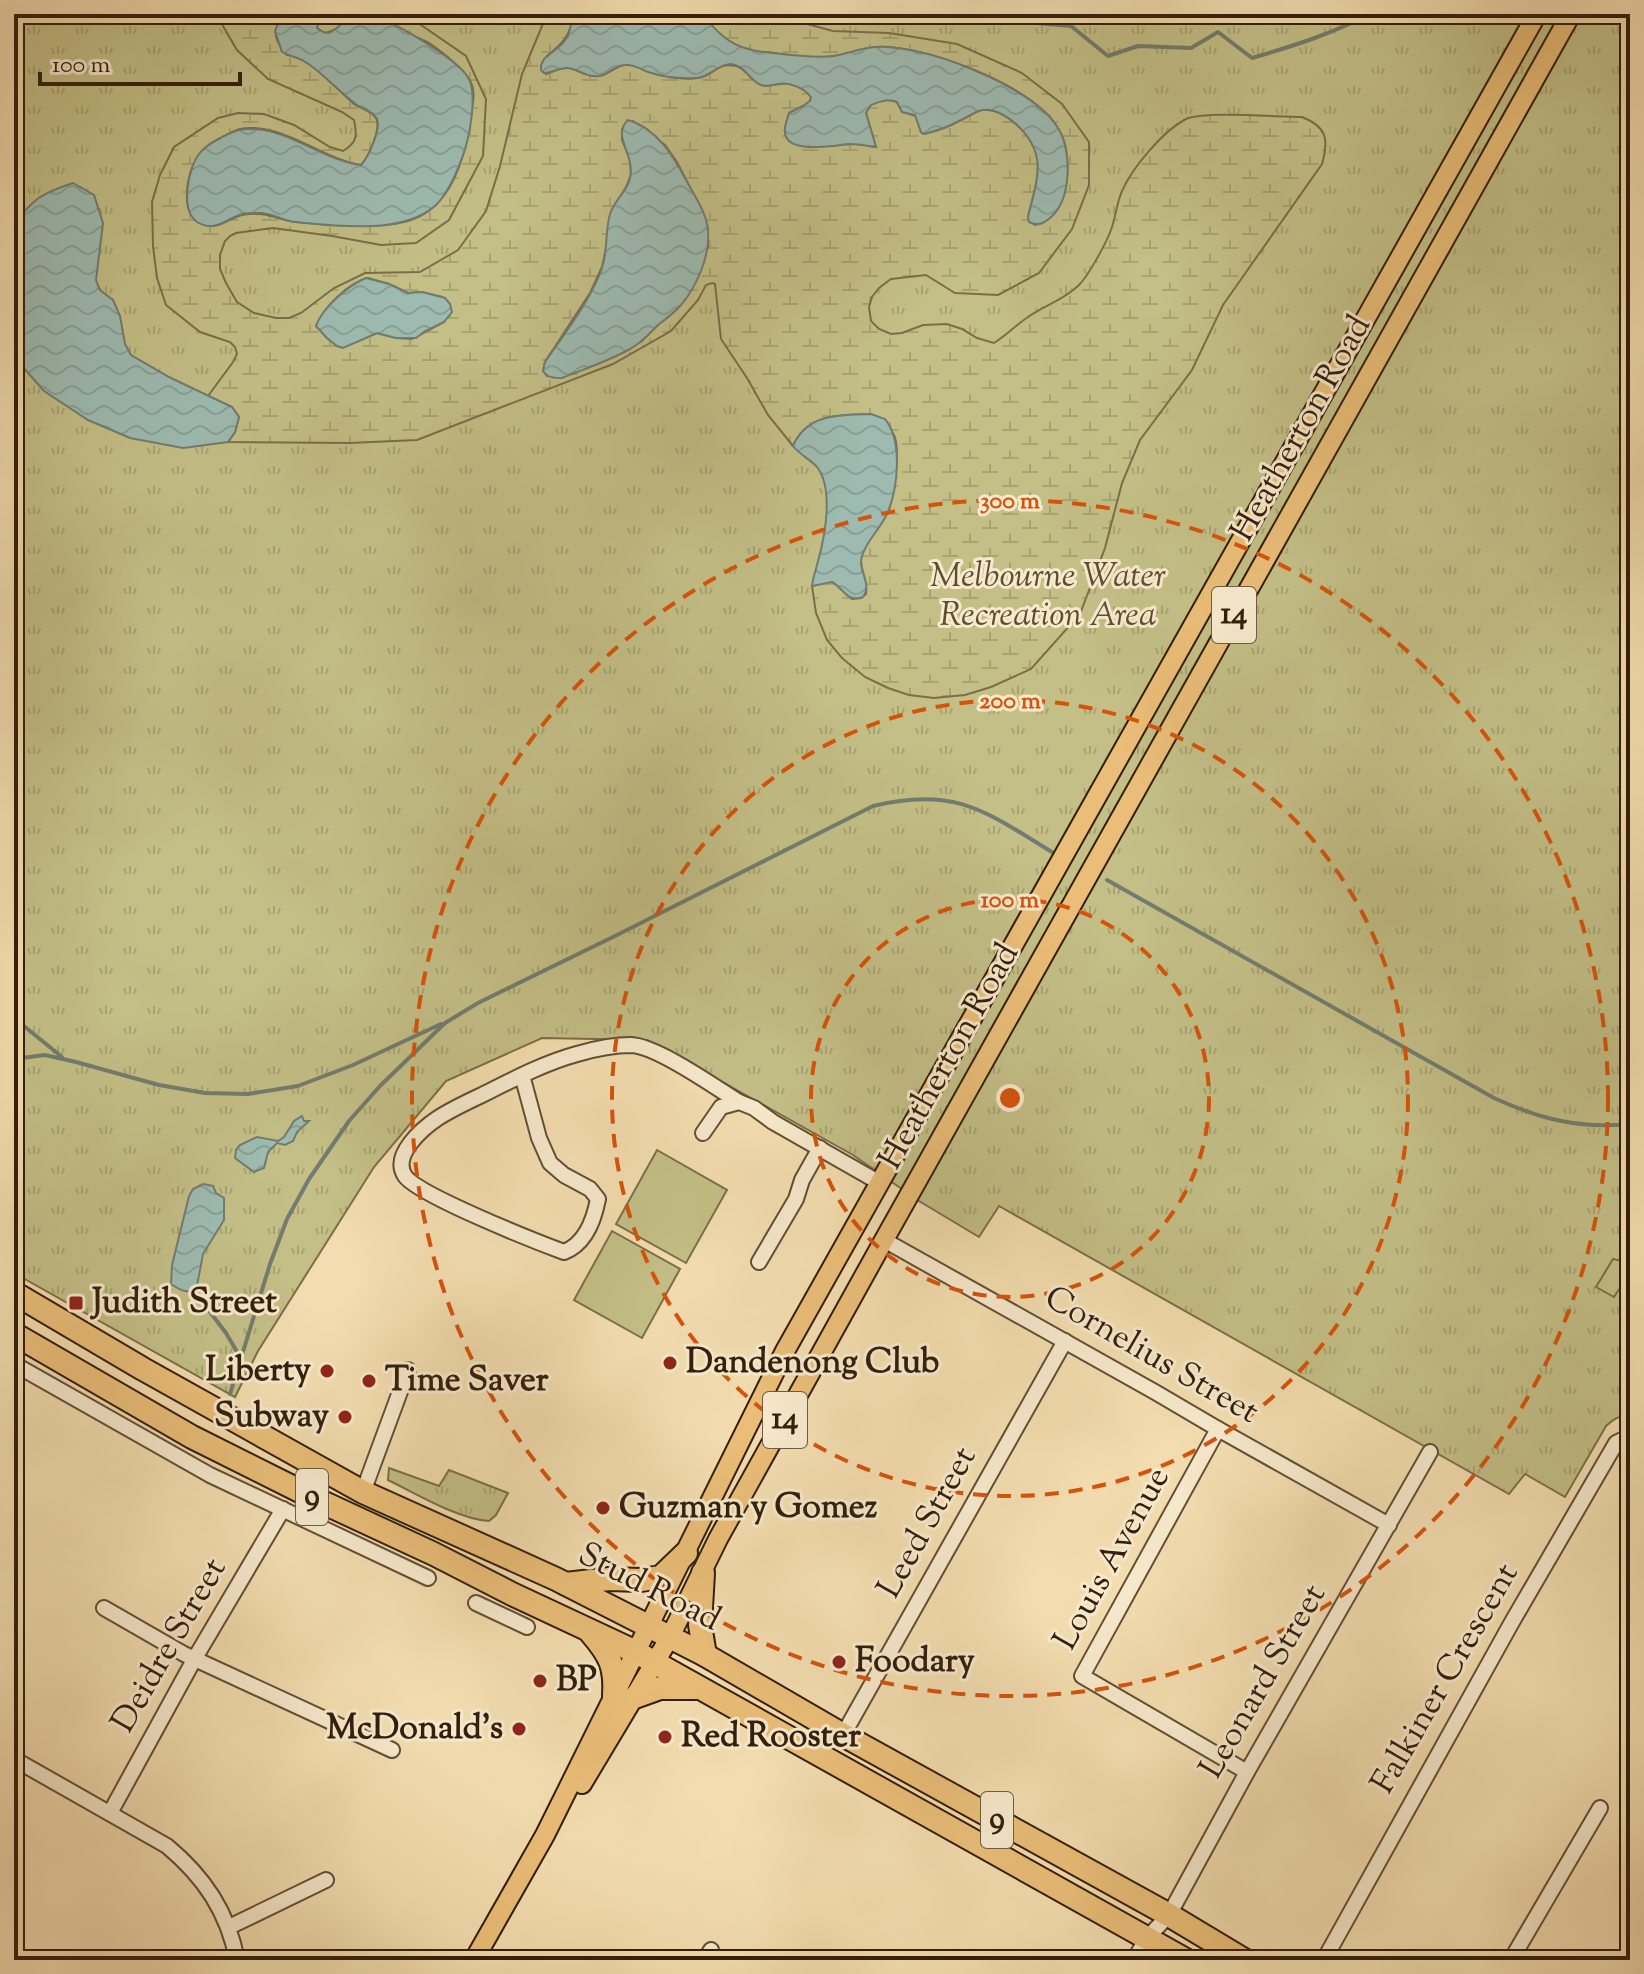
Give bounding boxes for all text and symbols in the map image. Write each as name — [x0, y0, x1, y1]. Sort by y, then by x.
scale bar — [40, 36, 240, 86]
text: 100 m — [52, 49, 110, 83]
street label: Heatherton Road — [1220, 307, 1384, 551]
text: 300 m — [980, 485, 1040, 519]
park label: Melbourne Water Recreation Area — [930, 553, 1166, 641]
road number: 14 — [1212, 587, 1256, 643]
text: 200 m — [979, 685, 1041, 719]
text: 100 m — [981, 884, 1039, 918]
street label: Heatherton Road — [868, 935, 1032, 1179]
centre of rings — [996, 1084, 1024, 1112]
street label: Cornelius Street — [1035, 1275, 1268, 1437]
place label: Judith Street — [89, 1279, 277, 1328]
marker: Judith Street — [67, 1294, 85, 1312]
place label: Dandenong Club — [686, 1339, 939, 1388]
place label: Liberty — [205, 1347, 311, 1396]
marker: Dandenong Club — [661, 1354, 679, 1372]
place label: Time Saver — [385, 1357, 549, 1406]
marker: Liberty — [318, 1362, 336, 1380]
marker: Time Saver — [360, 1372, 378, 1390]
road number: 14 — [763, 1392, 807, 1448]
place label: Subway — [214, 1393, 329, 1442]
marker: Subway — [336, 1408, 354, 1426]
street label: Leed Street — [866, 1438, 990, 1608]
street label: Louis Avenue — [1042, 1459, 1184, 1659]
road number: 9 — [296, 1469, 328, 1525]
place label: Guzman y Gomez — [619, 1484, 878, 1533]
marker: Guzman y Gomez — [594, 1499, 612, 1517]
street label: Stud Road — [569, 1531, 729, 1645]
street label: Deidre Street — [100, 1549, 240, 1743]
street label: Falkiner Crescent — [1360, 1554, 1532, 1803]
street label: Leonard Street — [1188, 1575, 1340, 1788]
place label: Foodary — [855, 1638, 975, 1687]
marker: Foodary — [830, 1653, 848, 1671]
place label: BP — [556, 1657, 597, 1706]
marker: BP — [531, 1672, 549, 1690]
place label: McDonald's — [326, 1705, 503, 1754]
place label: Red Rooster — [681, 1713, 861, 1762]
marker: McDonald's — [510, 1720, 528, 1738]
marker: Red Rooster — [656, 1728, 674, 1746]
road number: 9 — [981, 1792, 1013, 1848]

